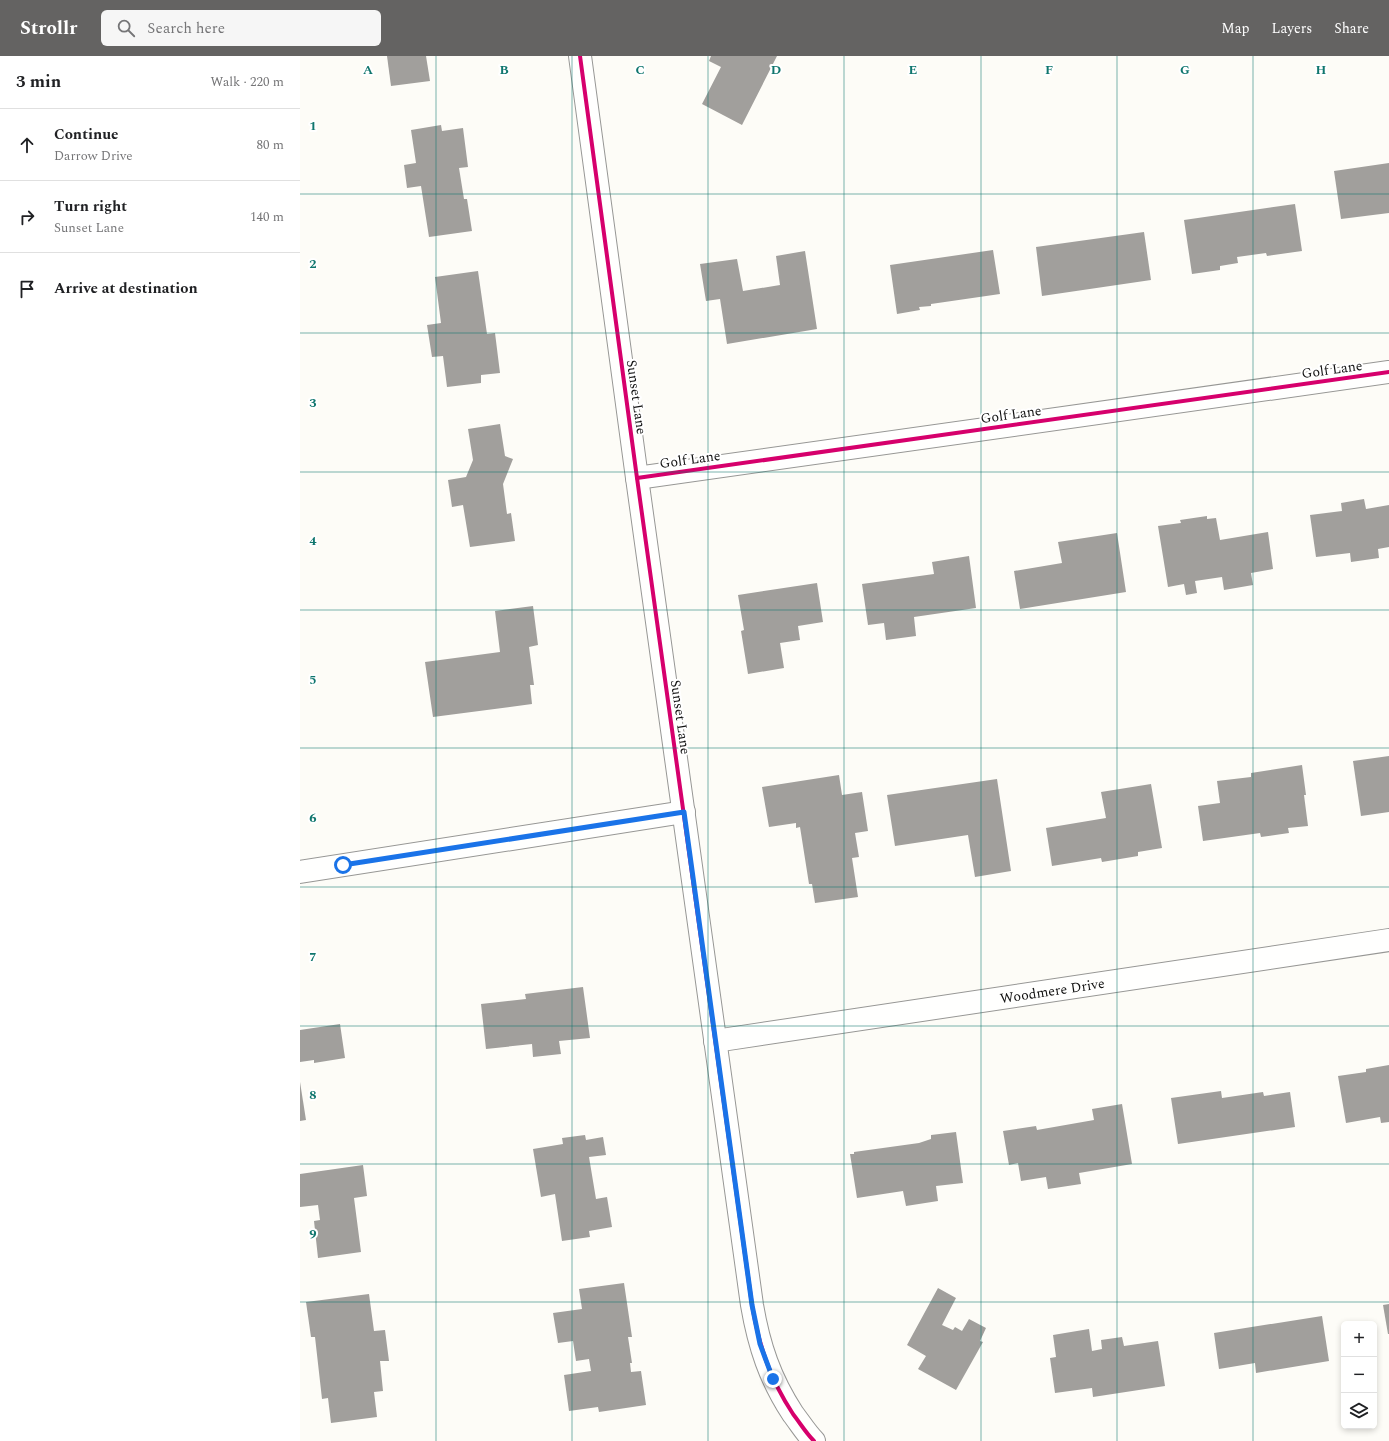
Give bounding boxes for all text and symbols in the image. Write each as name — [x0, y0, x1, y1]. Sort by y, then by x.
search box — [101, 10, 381, 46]
text: Strollr — [20, 14, 77, 43]
icon: search — [115, 17, 137, 39]
text: Search here — [147, 17, 225, 40]
text: Map — [1221, 18, 1250, 39]
text: Layers — [1272, 18, 1312, 39]
text: Share — [1334, 18, 1369, 39]
text: A — [363, 60, 373, 80]
text: B — [499, 60, 509, 80]
text: C — [635, 60, 645, 80]
text: D — [771, 60, 781, 80]
text: E — [909, 60, 918, 80]
text: F — [1045, 60, 1053, 80]
text: G — [1180, 60, 1190, 80]
text: H — [1316, 60, 1327, 80]
text: 3 min — [16, 69, 61, 95]
text: Walk · 220 m — [210, 72, 284, 92]
text: 1 — [309, 116, 317, 136]
text: Continue — [54, 123, 119, 146]
icon: ahead — [16, 134, 38, 156]
text: 80 m — [257, 135, 284, 155]
text: Darrow Drive — [54, 146, 133, 166]
text: Turn right — [54, 195, 127, 218]
icon: right — [16, 206, 38, 228]
text: 140 m — [250, 207, 284, 227]
text: Sunset Lane — [54, 218, 124, 238]
text: 2 — [309, 254, 317, 274]
text: Arrive at destination — [54, 277, 198, 300]
icon: arrive — [16, 278, 38, 300]
street label: Golf Lane — [1300, 355, 1364, 384]
street label: Sunset Lane — [621, 358, 652, 436]
text: 3 — [309, 393, 317, 413]
street label: Golf Lane — [979, 400, 1043, 429]
street label: Golf Lane — [658, 445, 722, 474]
text: 4 — [309, 531, 317, 551]
text: 5 — [309, 670, 317, 690]
street label: Sunset Lane — [665, 678, 696, 756]
text: 6 — [309, 808, 317, 828]
route start — [334, 856, 352, 874]
text: 7 — [309, 947, 317, 967]
street label: Woodmere Drive — [999, 973, 1106, 1009]
text: 8 — [309, 1085, 317, 1105]
text: 9 — [309, 1224, 317, 1244]
map controls — [1341, 1321, 1377, 1429]
button: + — [1341, 1321, 1377, 1357]
button: − — [1341, 1357, 1377, 1393]
route end — [764, 1370, 782, 1388]
button: layers — [1341, 1393, 1377, 1429]

